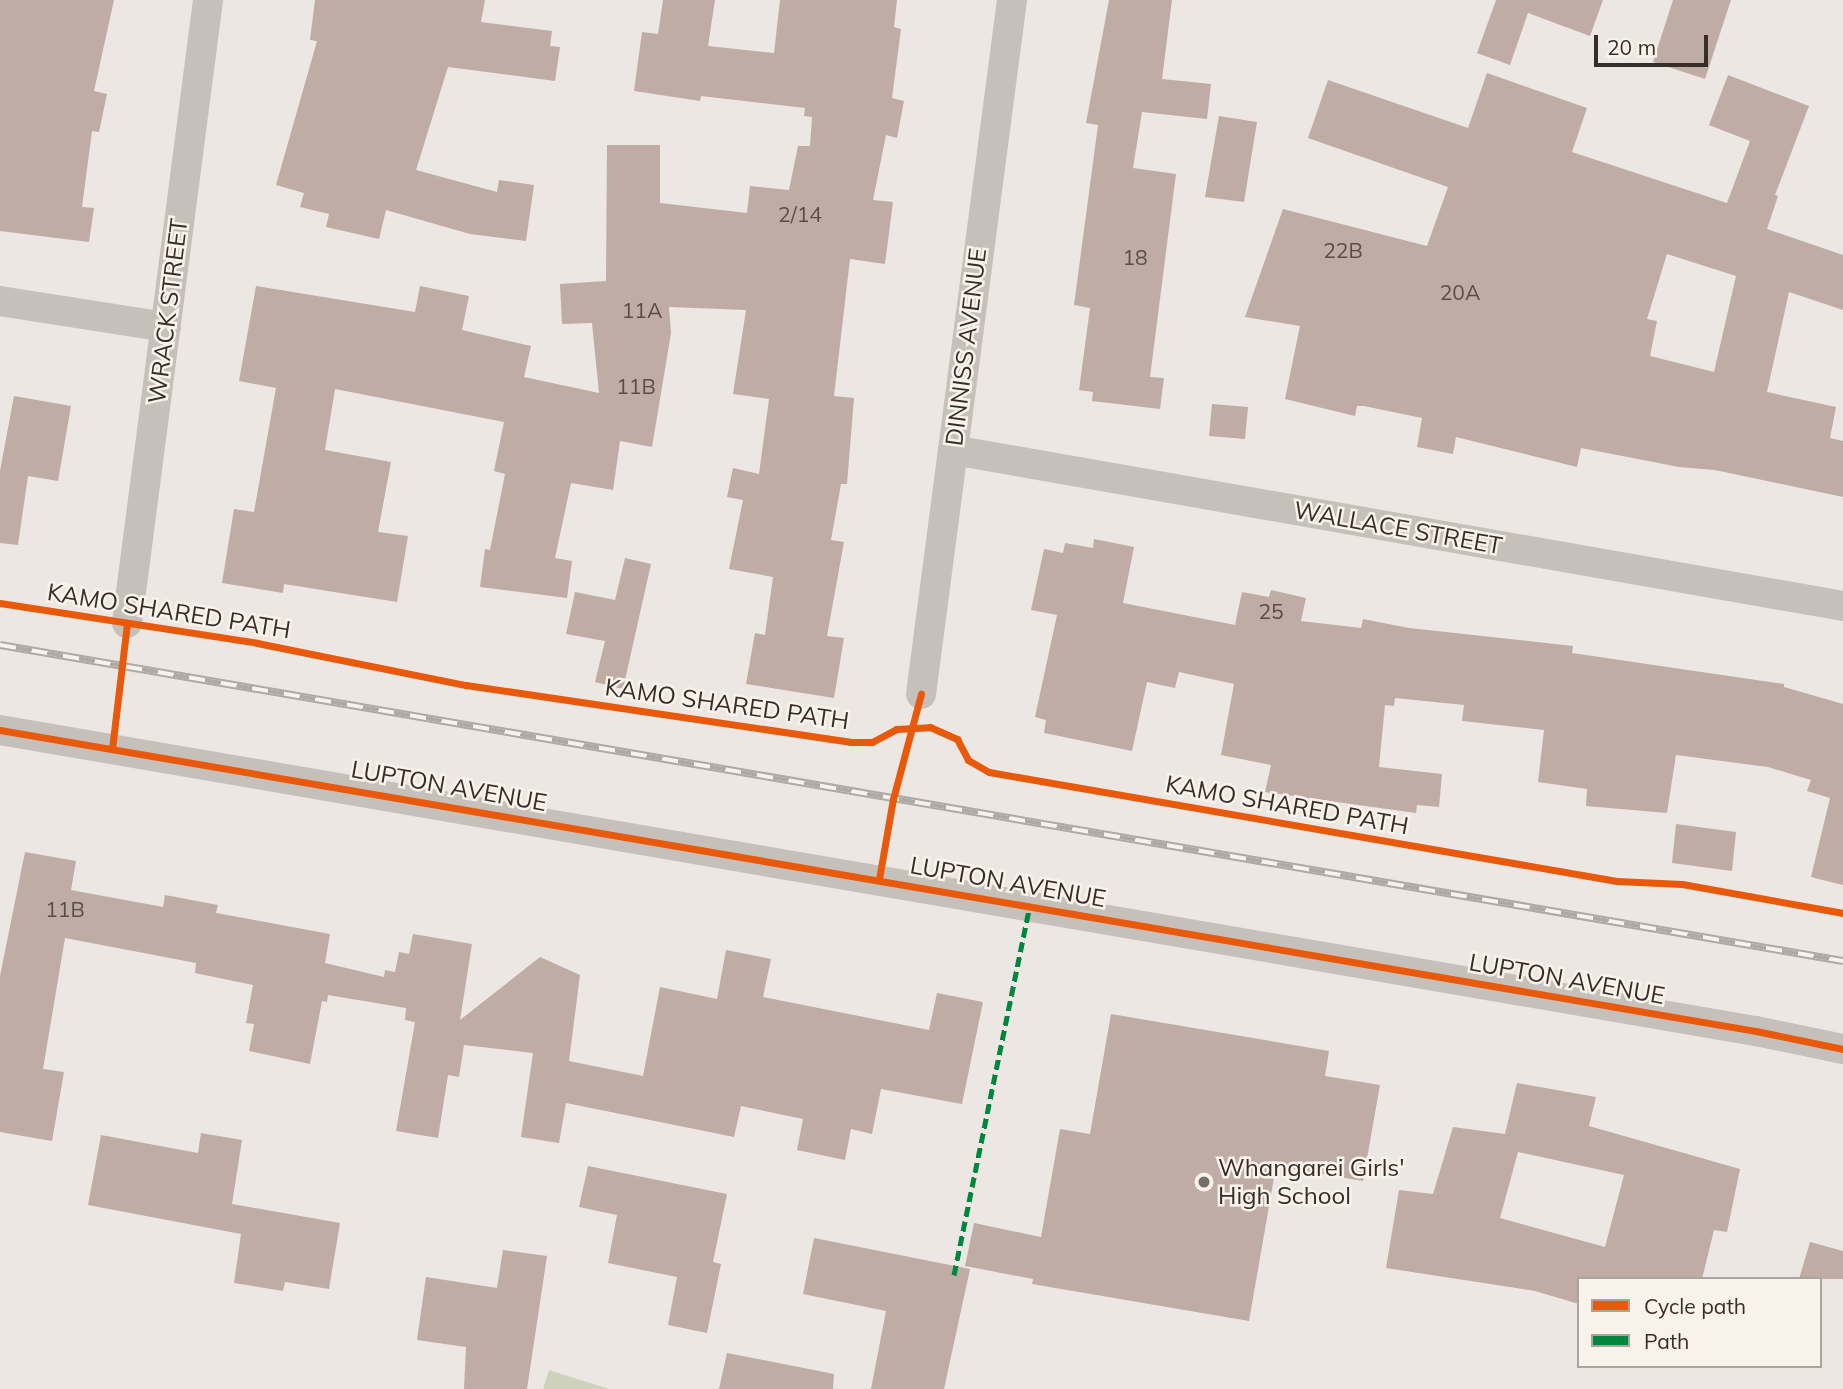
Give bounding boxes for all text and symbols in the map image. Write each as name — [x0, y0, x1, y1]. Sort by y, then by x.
scale bar — [1598, 21, 1712, 65]
text: 20 m — [1607, 34, 1656, 60]
house number: 2/14 — [778, 201, 822, 227]
street label: WRACK STREET — [142, 217, 194, 405]
house number: 22B — [1323, 237, 1363, 263]
house number: 18 — [1122, 244, 1148, 270]
street label: DINNISS AVENUE — [940, 246, 992, 448]
house number: 20A — [1440, 279, 1480, 305]
house number: 11A — [622, 297, 662, 323]
house number: 11B — [616, 373, 656, 399]
street label: WALLACE STREET — [1292, 496, 1504, 560]
street label: KAMO SHARED PATH — [45, 578, 293, 644]
house number: 25 — [1258, 598, 1284, 624]
street label: KAMO SHARED PATH — [603, 673, 851, 735]
street label: LUPTON AVENUE — [349, 755, 549, 817]
street label: KAMO SHARED PATH — [1163, 769, 1411, 841]
street label: LUPTON AVENUE — [908, 851, 1108, 913]
house number: 11B — [45, 896, 85, 922]
street label: LUPTON AVENUE — [1467, 948, 1667, 1010]
place label: Whangarei Girls' High School — [1218, 1154, 1405, 1210]
marker: Whangarei Girls' High School — [1196, 1174, 1212, 1190]
legend — [1577, 1277, 1822, 1368]
text: Cycle path — [1644, 1293, 1746, 1319]
text: Path — [1644, 1328, 1689, 1354]

